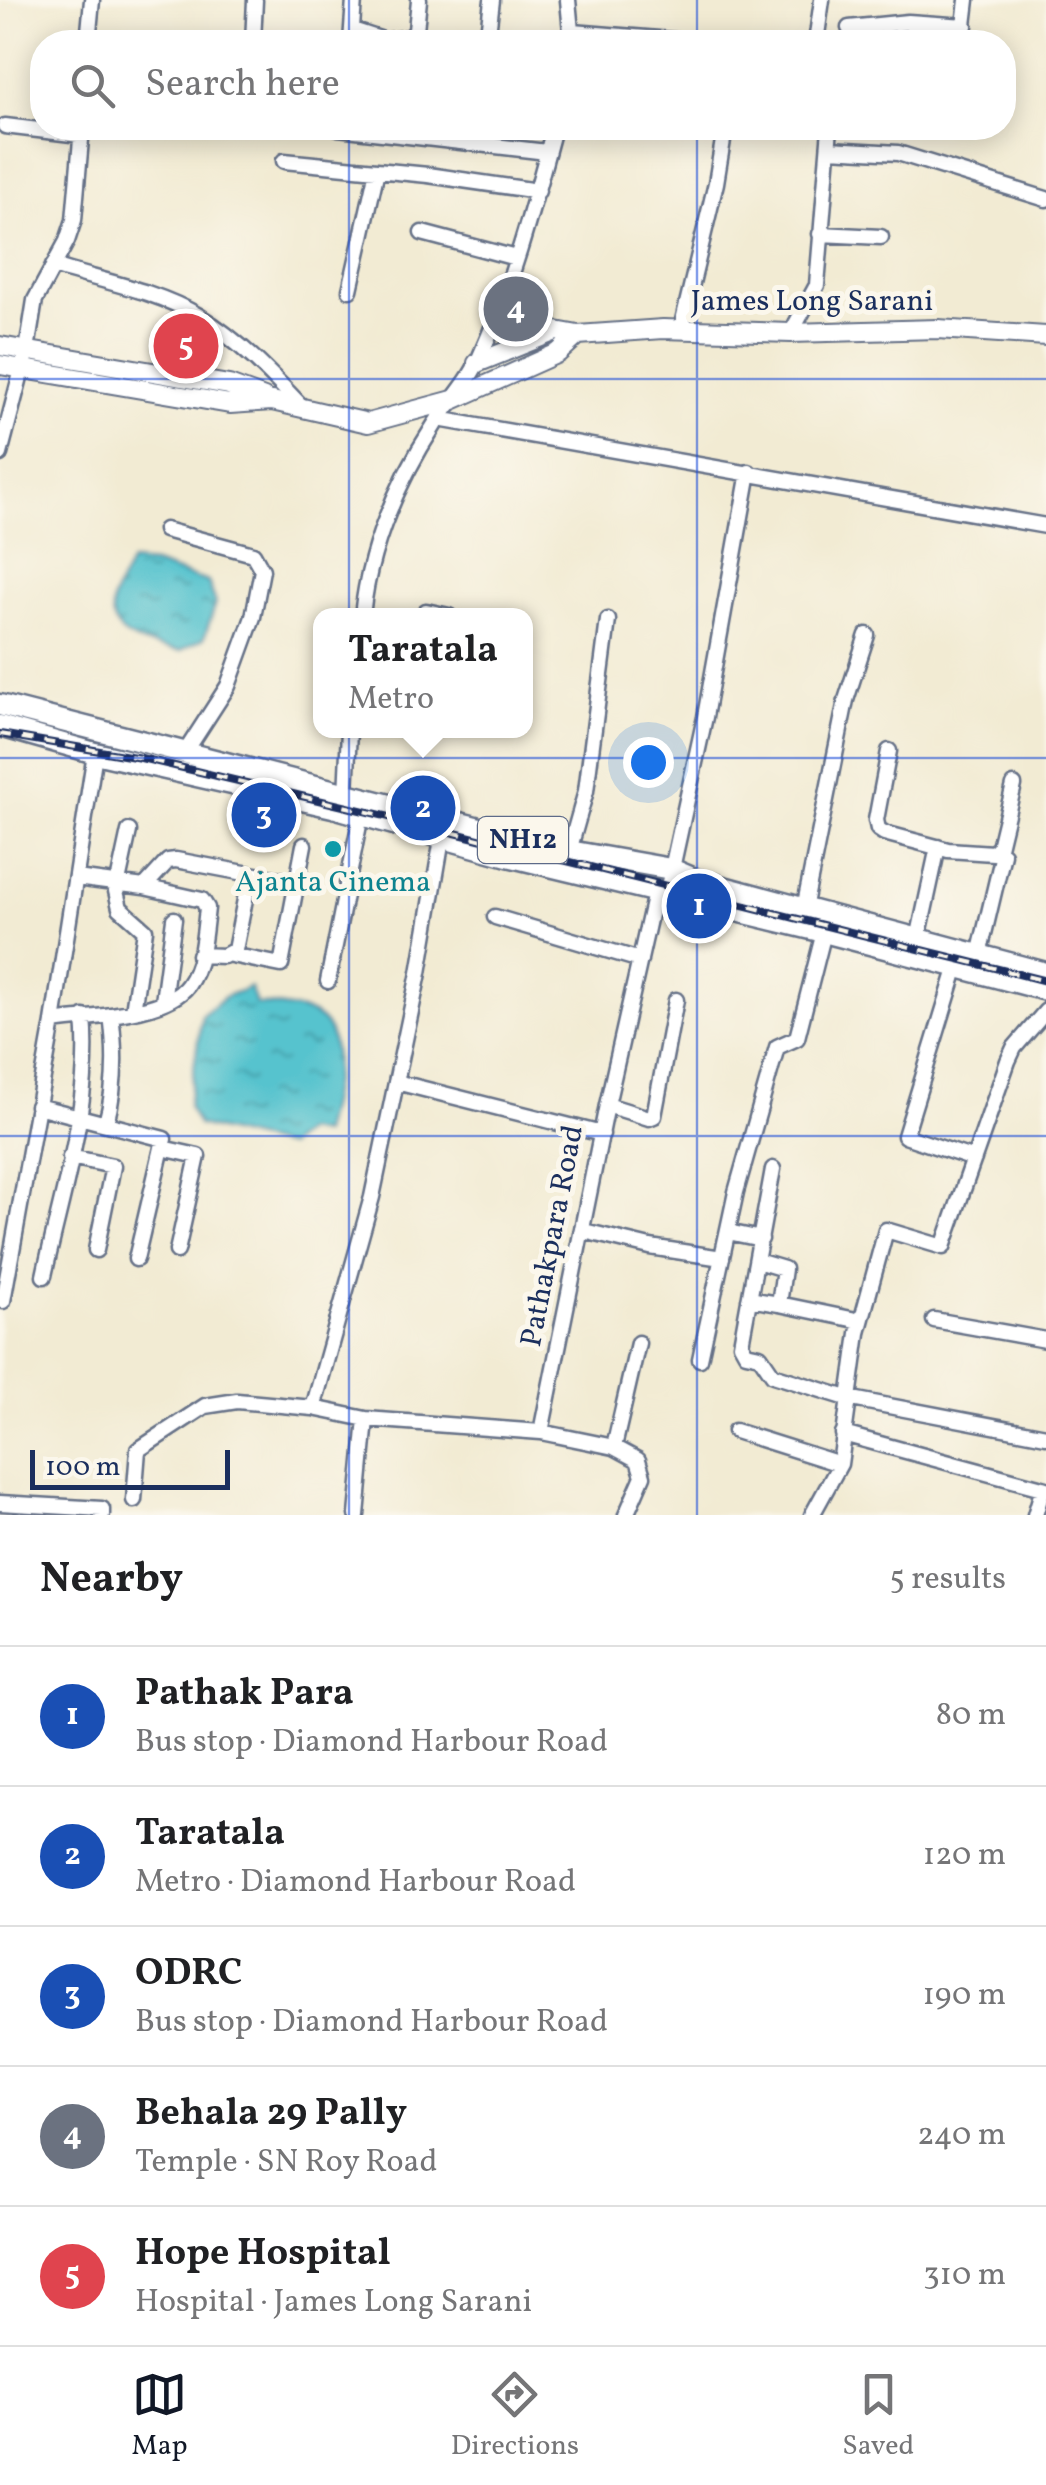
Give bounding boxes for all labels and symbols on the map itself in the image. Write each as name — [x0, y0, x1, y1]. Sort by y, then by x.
pin: 4 — [484, 272, 548, 346]
street label: James Long Sarani — [691, 281, 933, 323]
pin: 5 — [154, 308, 218, 384]
your location — [623, 737, 674, 788]
pin: 2 — [390, 770, 456, 846]
pin: 3 — [232, 778, 296, 852]
road number: NH12 — [478, 817, 568, 863]
marker: Ajanta Cinema — [322, 838, 344, 860]
place label: Ajanta Cinema — [235, 862, 431, 904]
pin: 1 — [666, 868, 732, 944]
street label: Pathakpara Road — [511, 1122, 595, 1350]
scale bar — [30, 1445, 230, 1490]

